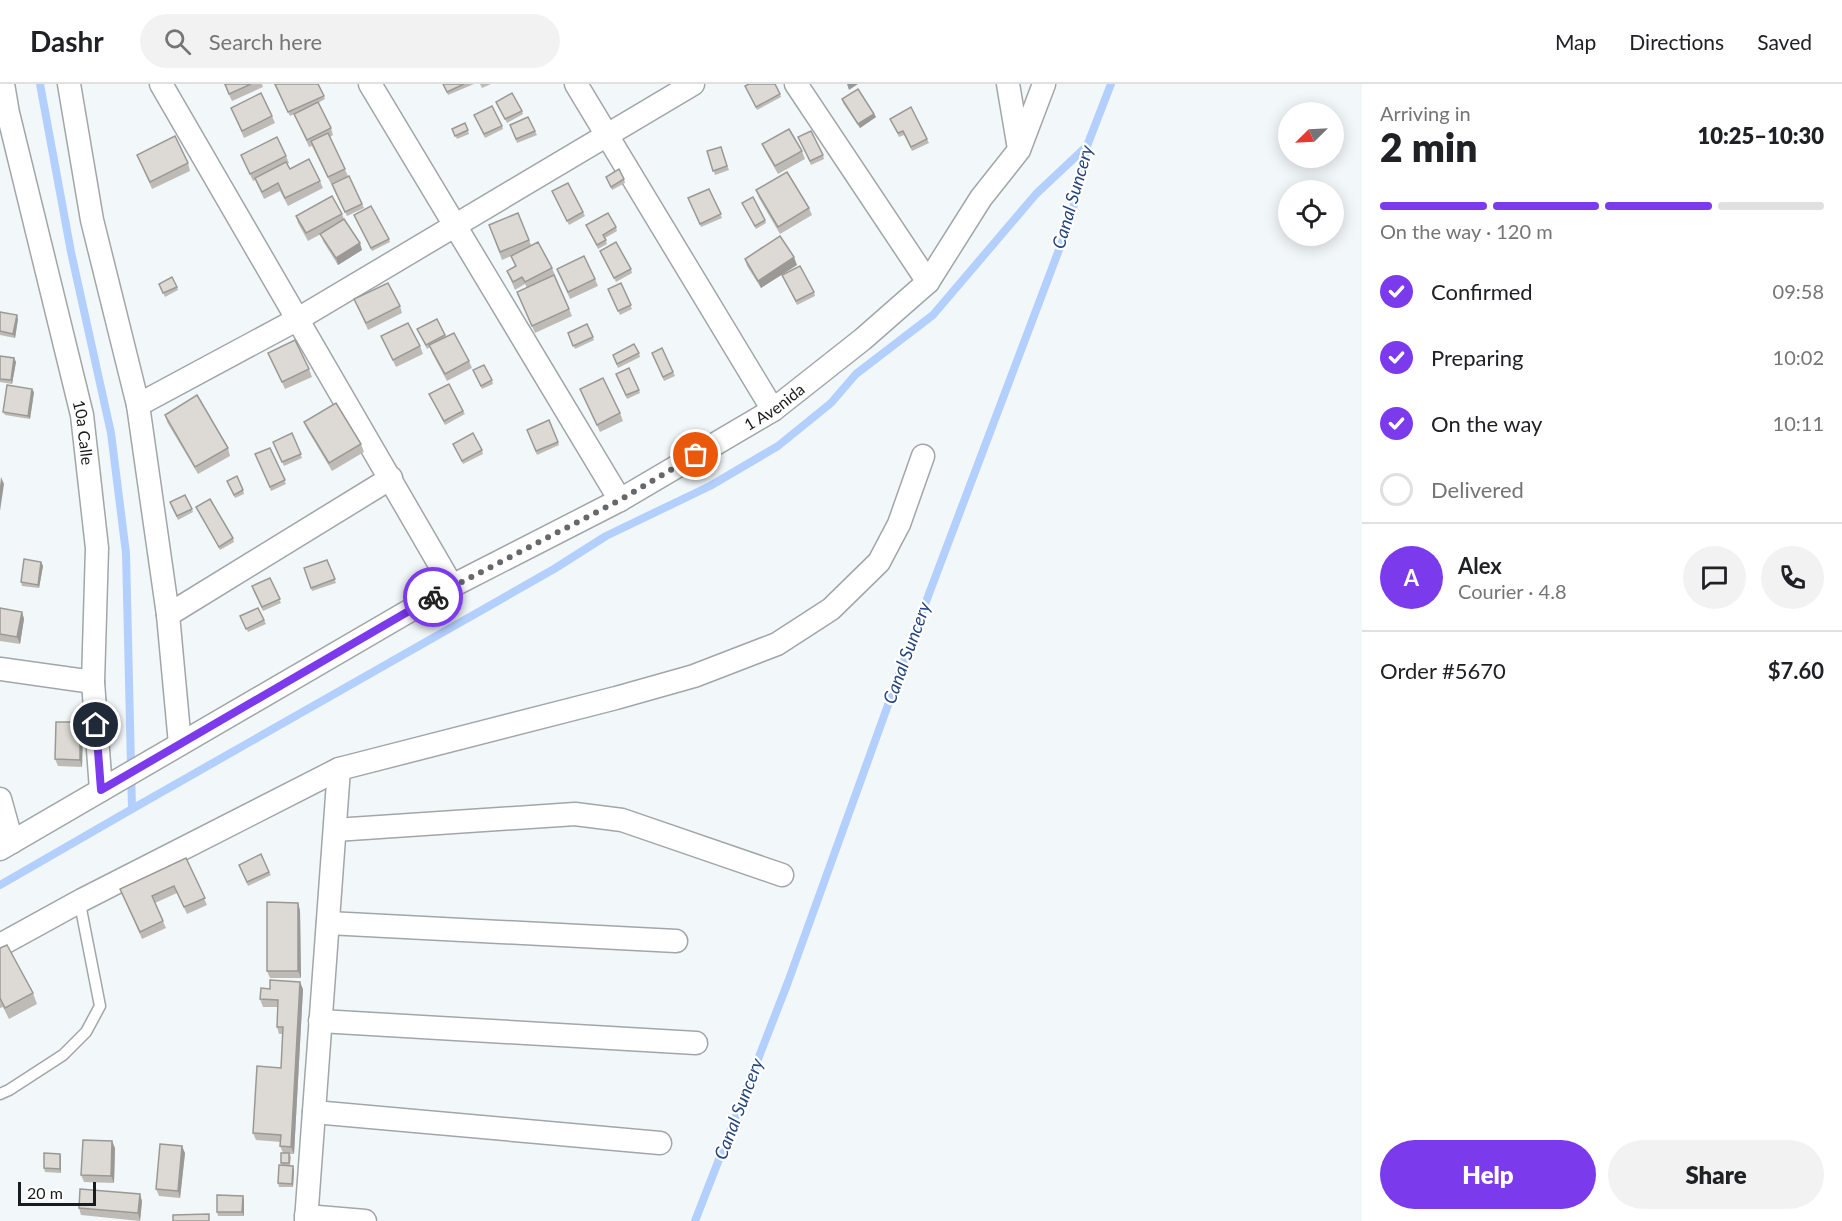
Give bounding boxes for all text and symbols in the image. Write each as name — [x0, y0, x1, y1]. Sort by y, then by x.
search box — [140, 14, 560, 68]
text: Dashr — [30, 24, 104, 58]
icon: search — [161, 25, 194, 58]
text: Search here — [209, 28, 322, 55]
text: Map — [1555, 29, 1596, 54]
text: Directions — [1629, 29, 1724, 54]
text: Saved — [1757, 29, 1812, 54]
text: Arriving in — [1380, 101, 1471, 125]
north arrow — [1278, 102, 1344, 168]
map controls — [1278, 102, 1344, 246]
text: 10:25–10:30 — [1698, 122, 1824, 149]
text: 2 min — [1380, 124, 1477, 170]
water label: Canal Suncery — [1047, 142, 1097, 251]
button: locate — [1278, 180, 1344, 246]
text: On the way · 120 m — [1380, 219, 1553, 243]
icon: check — [1380, 275, 1413, 308]
text: Confirmed — [1431, 278, 1533, 305]
text: 09:58 — [1773, 279, 1824, 303]
icon: check — [1380, 341, 1413, 374]
text: Preparing — [1431, 344, 1523, 371]
text: 10:02 — [1773, 345, 1824, 369]
street label: 1 Avenida — [741, 379, 808, 434]
street label: 10a Calle — [70, 398, 98, 466]
icon: check — [1380, 407, 1413, 440]
text: On the way — [1431, 410, 1542, 437]
text: 10:11 — [1773, 411, 1824, 435]
pin — [670, 429, 721, 480]
icon: bag — [679, 438, 712, 471]
text: Delivered — [1431, 476, 1524, 503]
button: chat — [1683, 546, 1746, 609]
button: phone — [1761, 546, 1824, 609]
text: Alex — [1458, 552, 1502, 579]
text: A — [1404, 564, 1419, 591]
courier — [403, 567, 463, 627]
text: Courier · 4.8 — [1458, 579, 1567, 603]
icon: bike — [417, 581, 450, 614]
water label: Canal Suncery — [877, 598, 935, 707]
text: Order #5670 — [1380, 657, 1506, 684]
text: $7.60 — [1768, 657, 1824, 684]
pin — [70, 699, 121, 750]
icon: home — [79, 708, 112, 741]
water label: Canal Suncery — [709, 1055, 768, 1162]
button: Help — [1380, 1140, 1596, 1209]
button: Share — [1608, 1140, 1824, 1209]
scale bar — [18, 1179, 96, 1206]
text: 20 m — [27, 1183, 63, 1202]

